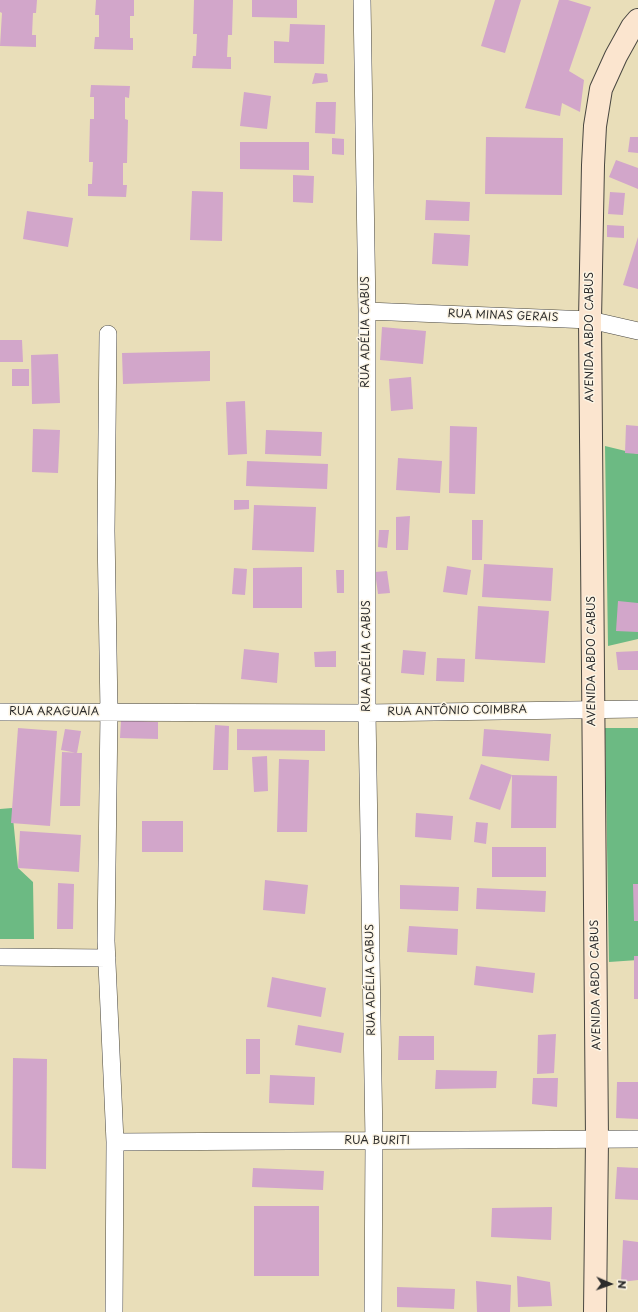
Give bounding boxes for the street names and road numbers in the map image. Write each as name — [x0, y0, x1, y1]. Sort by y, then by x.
street label: AVENIDA ABDO CABUS — [583, 272, 597, 402]
street label: RUA ADÉLIA CABUS — [359, 276, 373, 388]
street label: RUA MINAS GERAIS — [447, 307, 559, 325]
street label: AVENIDA ABDO CABUS — [585, 596, 599, 726]
street label: RUA ADÉLIA CABUS — [360, 600, 374, 712]
street label: RUA ANTÔNIO COIMBRA — [387, 703, 527, 719]
street label: RUA ARAGUAIA — [9, 705, 99, 719]
street label: AVENIDA ABDO CABUS — [588, 920, 604, 1050]
street label: RUA ADÉLIA CABUS — [363, 924, 379, 1036]
street label: RUA BURITI — [344, 1134, 410, 1148]

